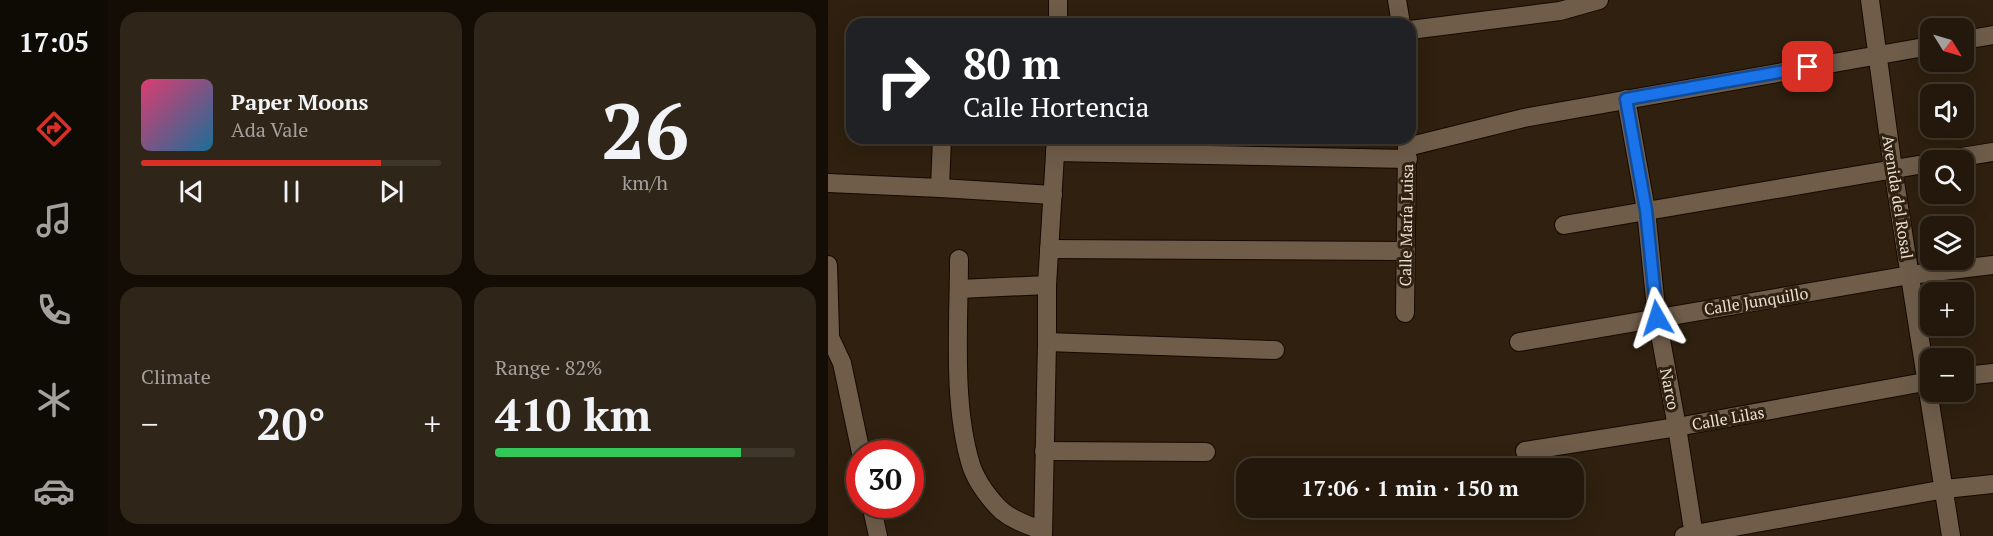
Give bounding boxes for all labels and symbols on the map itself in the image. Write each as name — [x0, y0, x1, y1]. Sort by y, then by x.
north arrow — [1920, 18, 1974, 72]
pin — [1782, 41, 1833, 92]
street label: Avenida del Rosal — [1877, 134, 1919, 261]
street label: Calle María Luisa — [1394, 164, 1418, 286]
street label: Calle Junquillo — [1702, 282, 1810, 320]
position arrow — [1625, 286, 1689, 350]
street label: Narco — [1655, 366, 1685, 412]
street label: Calle Lilas — [1690, 401, 1766, 435]
speed limit sign: 30 — [846, 440, 924, 518]

